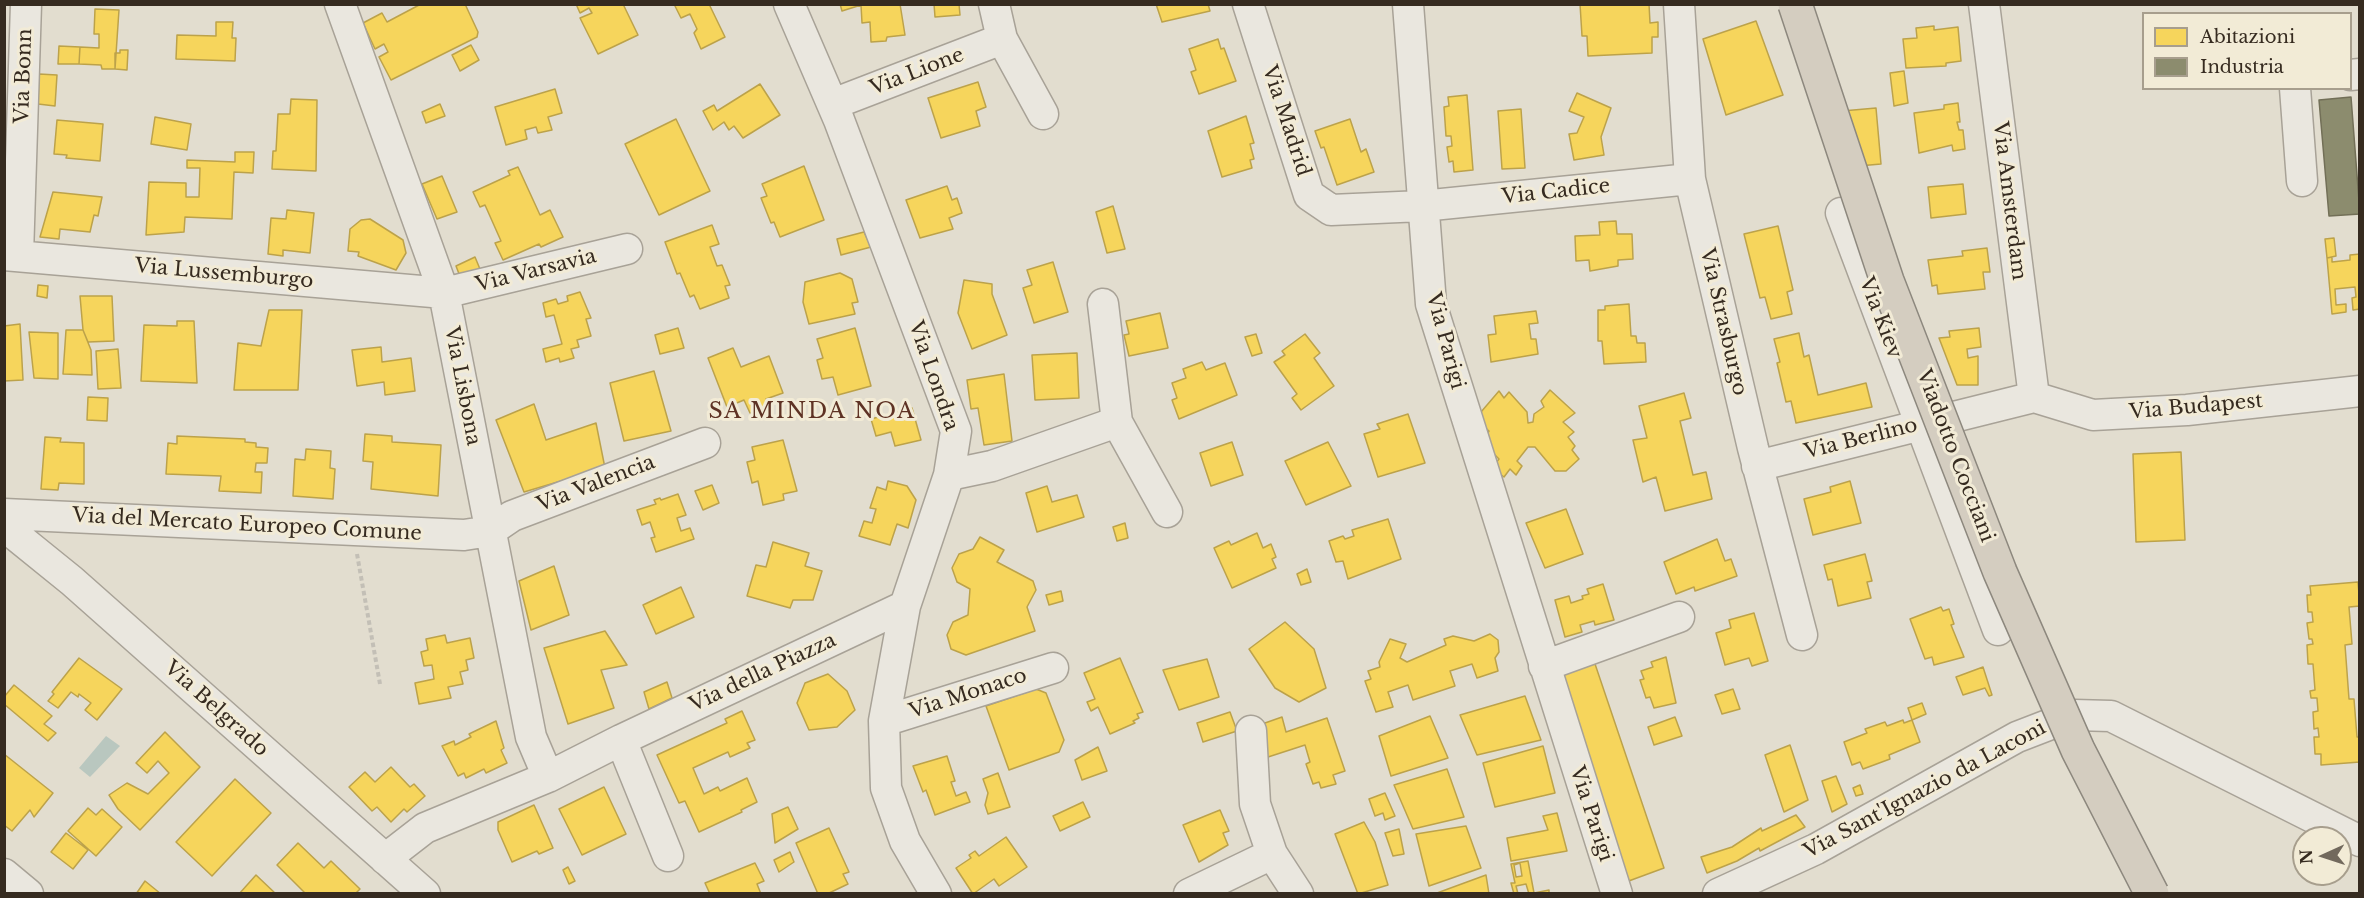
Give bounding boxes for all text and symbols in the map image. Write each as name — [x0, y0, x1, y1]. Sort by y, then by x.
legend — [2142, 12, 2352, 90]
text: Abitazioni — [2200, 26, 2295, 48]
street label: Via Bonn — [10, 28, 38, 124]
street label: Via Lione — [867, 43, 967, 101]
text: Industria — [2200, 56, 2284, 78]
street label: Via Madrid — [1257, 62, 1315, 180]
street label: Via Amsterdam — [1987, 120, 2031, 282]
street label: Via Cadice — [1501, 174, 1611, 210]
street label: Via Varsavia — [473, 244, 599, 298]
street label: Via Strasburgo — [1694, 246, 1752, 398]
street label: Via Lussemburgo — [134, 254, 314, 294]
street label: Via Kiev — [1854, 274, 1906, 362]
street label: Via Parigi — [1421, 290, 1469, 392]
street label: Via Londra — [903, 318, 963, 434]
street label: Via Lisbona — [439, 325, 485, 447]
street label: Viadotto Cocciani — [1911, 366, 1999, 546]
street label: Via Budapest — [2128, 389, 2264, 425]
district label: SA MINDA NOA — [709, 399, 915, 425]
street label: Via Berlino — [1802, 413, 1920, 465]
street label: Via Valencia — [534, 451, 658, 517]
street label: Via del Mercato Europeo Comune — [72, 504, 422, 546]
street label: Via della Piazza — [686, 629, 840, 717]
street label: Via Belgrado — [159, 656, 273, 762]
street label: Via Monaco — [906, 664, 1030, 724]
street label: Via Sant'Ignazio da Laconi — [1800, 716, 2050, 864]
street label: Via Parigi — [1564, 763, 1618, 865]
north arrow — [2292, 826, 2352, 886]
text: N — [2296, 849, 2316, 865]

